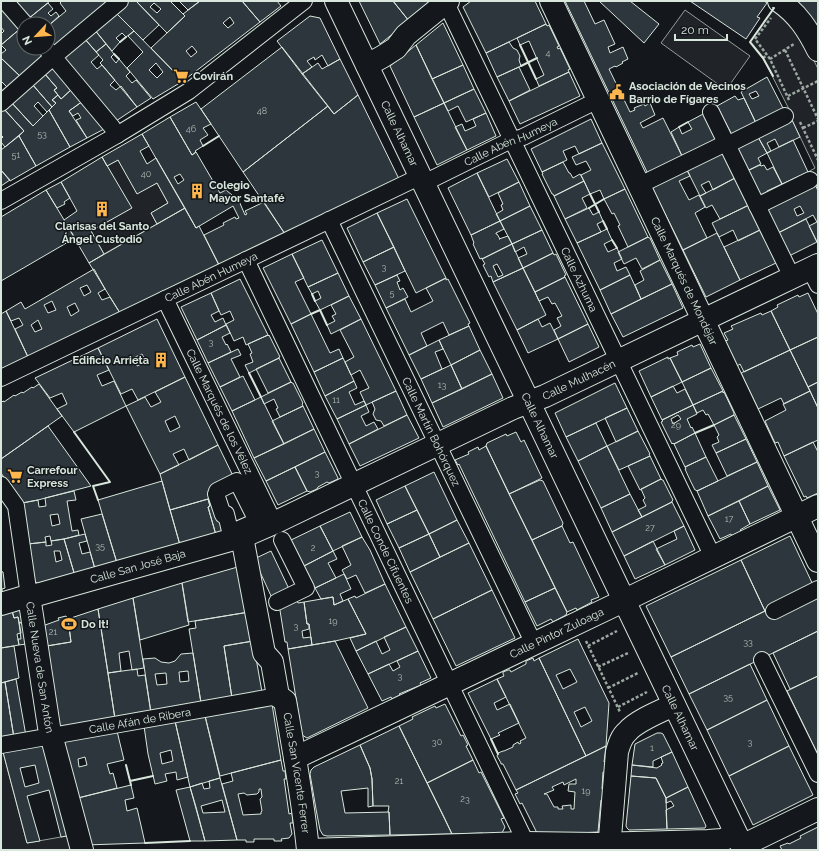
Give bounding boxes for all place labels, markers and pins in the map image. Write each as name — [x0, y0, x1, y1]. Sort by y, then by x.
supermarket icon: Covirán — [172, 67, 190, 85]
place label: Covirán — [193, 70, 233, 83]
place label: Asociación de Vecinos Barrio de Fígares — [629, 80, 746, 106]
public building icon: Asociación de Vecinos Barrio de Fígares — [608, 83, 626, 101]
place label: Colegio Mayor Santafé — [209, 179, 285, 205]
building icon: Colegio Mayor Santafé — [188, 182, 206, 200]
building icon: Clarisas del Santo Ángel Custodio — [93, 200, 111, 218]
place label: Clarisas del Santo Ángel Custodio — [55, 220, 149, 246]
building icon: Edificio Arrieta — [152, 351, 170, 369]
place label: Edificio Arrieta — [73, 354, 149, 367]
place label: Carrefour Express — [27, 464, 78, 490]
supermarket icon: Carrefour Express — [6, 467, 24, 485]
sports icon: Do It! — [60, 615, 78, 633]
place label: Do It! — [81, 618, 109, 631]

